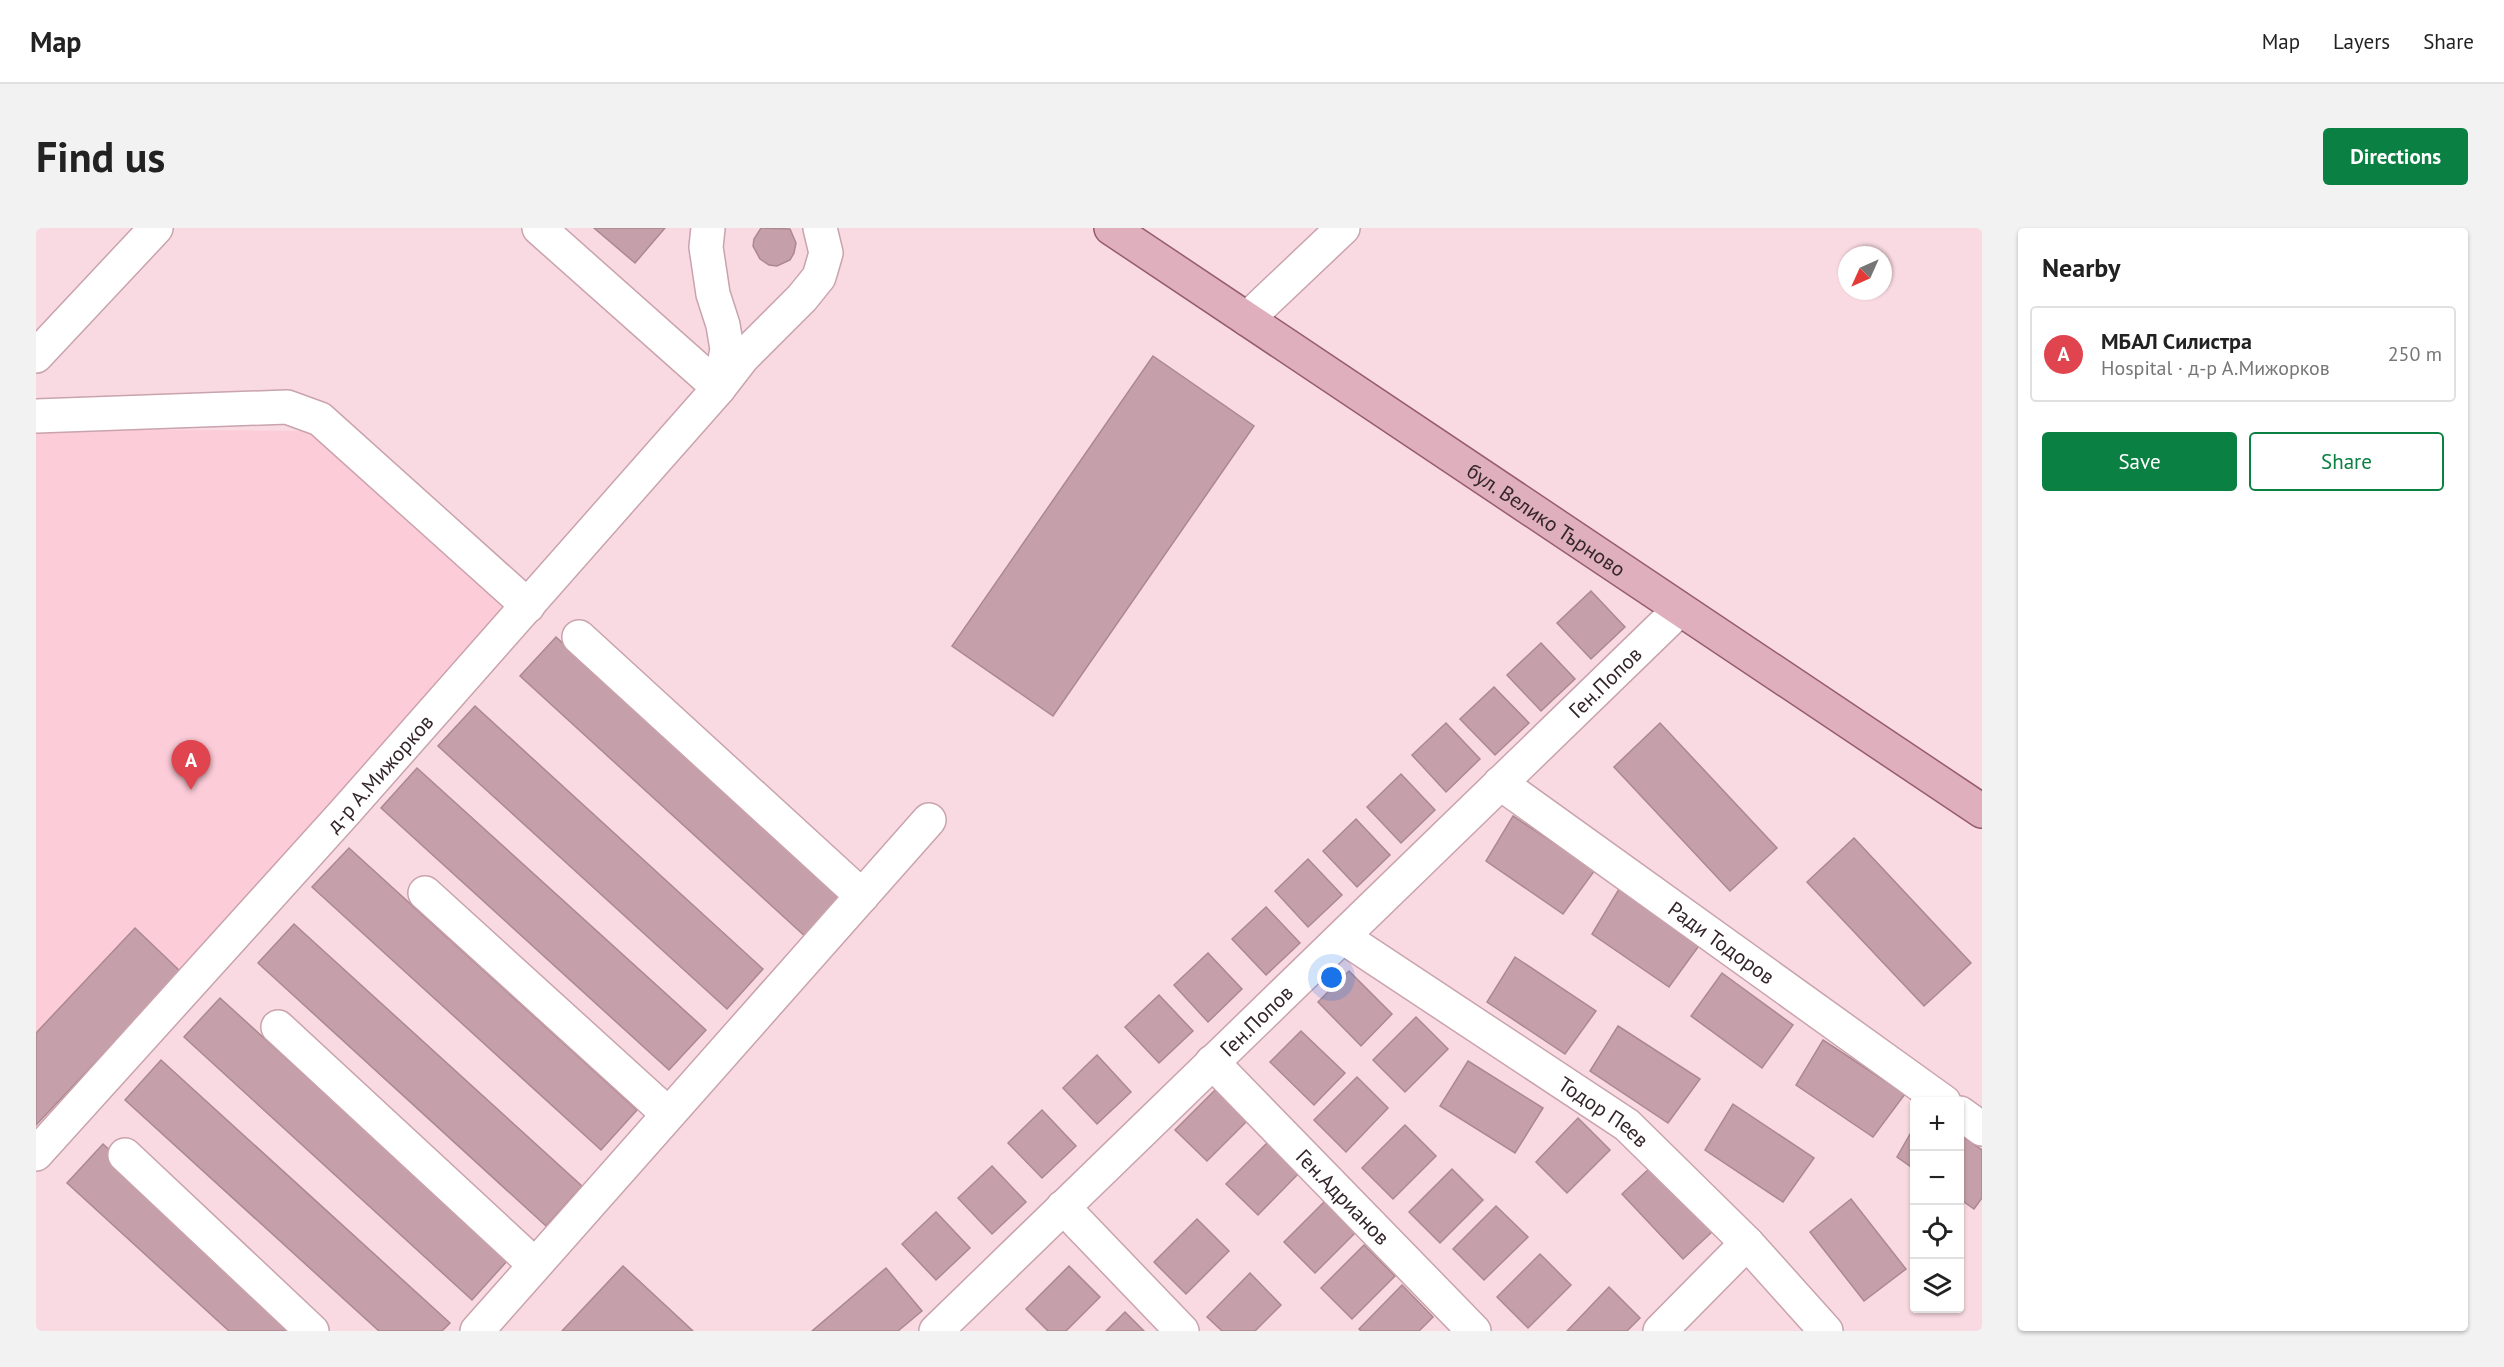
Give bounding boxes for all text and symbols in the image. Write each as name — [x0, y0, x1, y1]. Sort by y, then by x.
text: Map — [30, 23, 81, 60]
text: Map — [2262, 28, 2300, 55]
text: Layers — [2333, 28, 2390, 55]
text: Share — [2423, 28, 2474, 55]
button: Directions — [2323, 128, 2468, 185]
text: Find us — [36, 129, 165, 184]
north arrow — [1838, 246, 1892, 300]
text: Nearby — [2042, 251, 2120, 284]
text: МБАЛ Силистра — [2101, 327, 2252, 355]
text: A — [2057, 341, 2070, 367]
text: 250 m — [2388, 341, 2442, 367]
text: Hospital · д-р А.Мижорков — [2101, 355, 2330, 381]
button: Save — [2042, 432, 2237, 491]
button: Share — [2249, 432, 2444, 491]
street label: бул. Велико Търново — [1462, 457, 1631, 582]
street label: Ген.Попов — [1563, 640, 1647, 724]
street label: д-р А.Мижорков — [320, 708, 439, 838]
pin: A — [172, 740, 210, 790]
street label: Ради Тодоров — [1663, 895, 1780, 990]
your location — [1317, 963, 1346, 992]
street label: Ген.Попов — [1214, 979, 1298, 1062]
street label: Тодор Пеев — [1554, 1070, 1655, 1153]
map controls — [1910, 1097, 1964, 1313]
button: + — [1910, 1097, 1964, 1151]
street label: Ген.Адрианов — [1290, 1143, 1396, 1250]
button: − — [1910, 1151, 1964, 1205]
button: locate — [1910, 1205, 1964, 1259]
button: layers — [1910, 1259, 1964, 1313]

